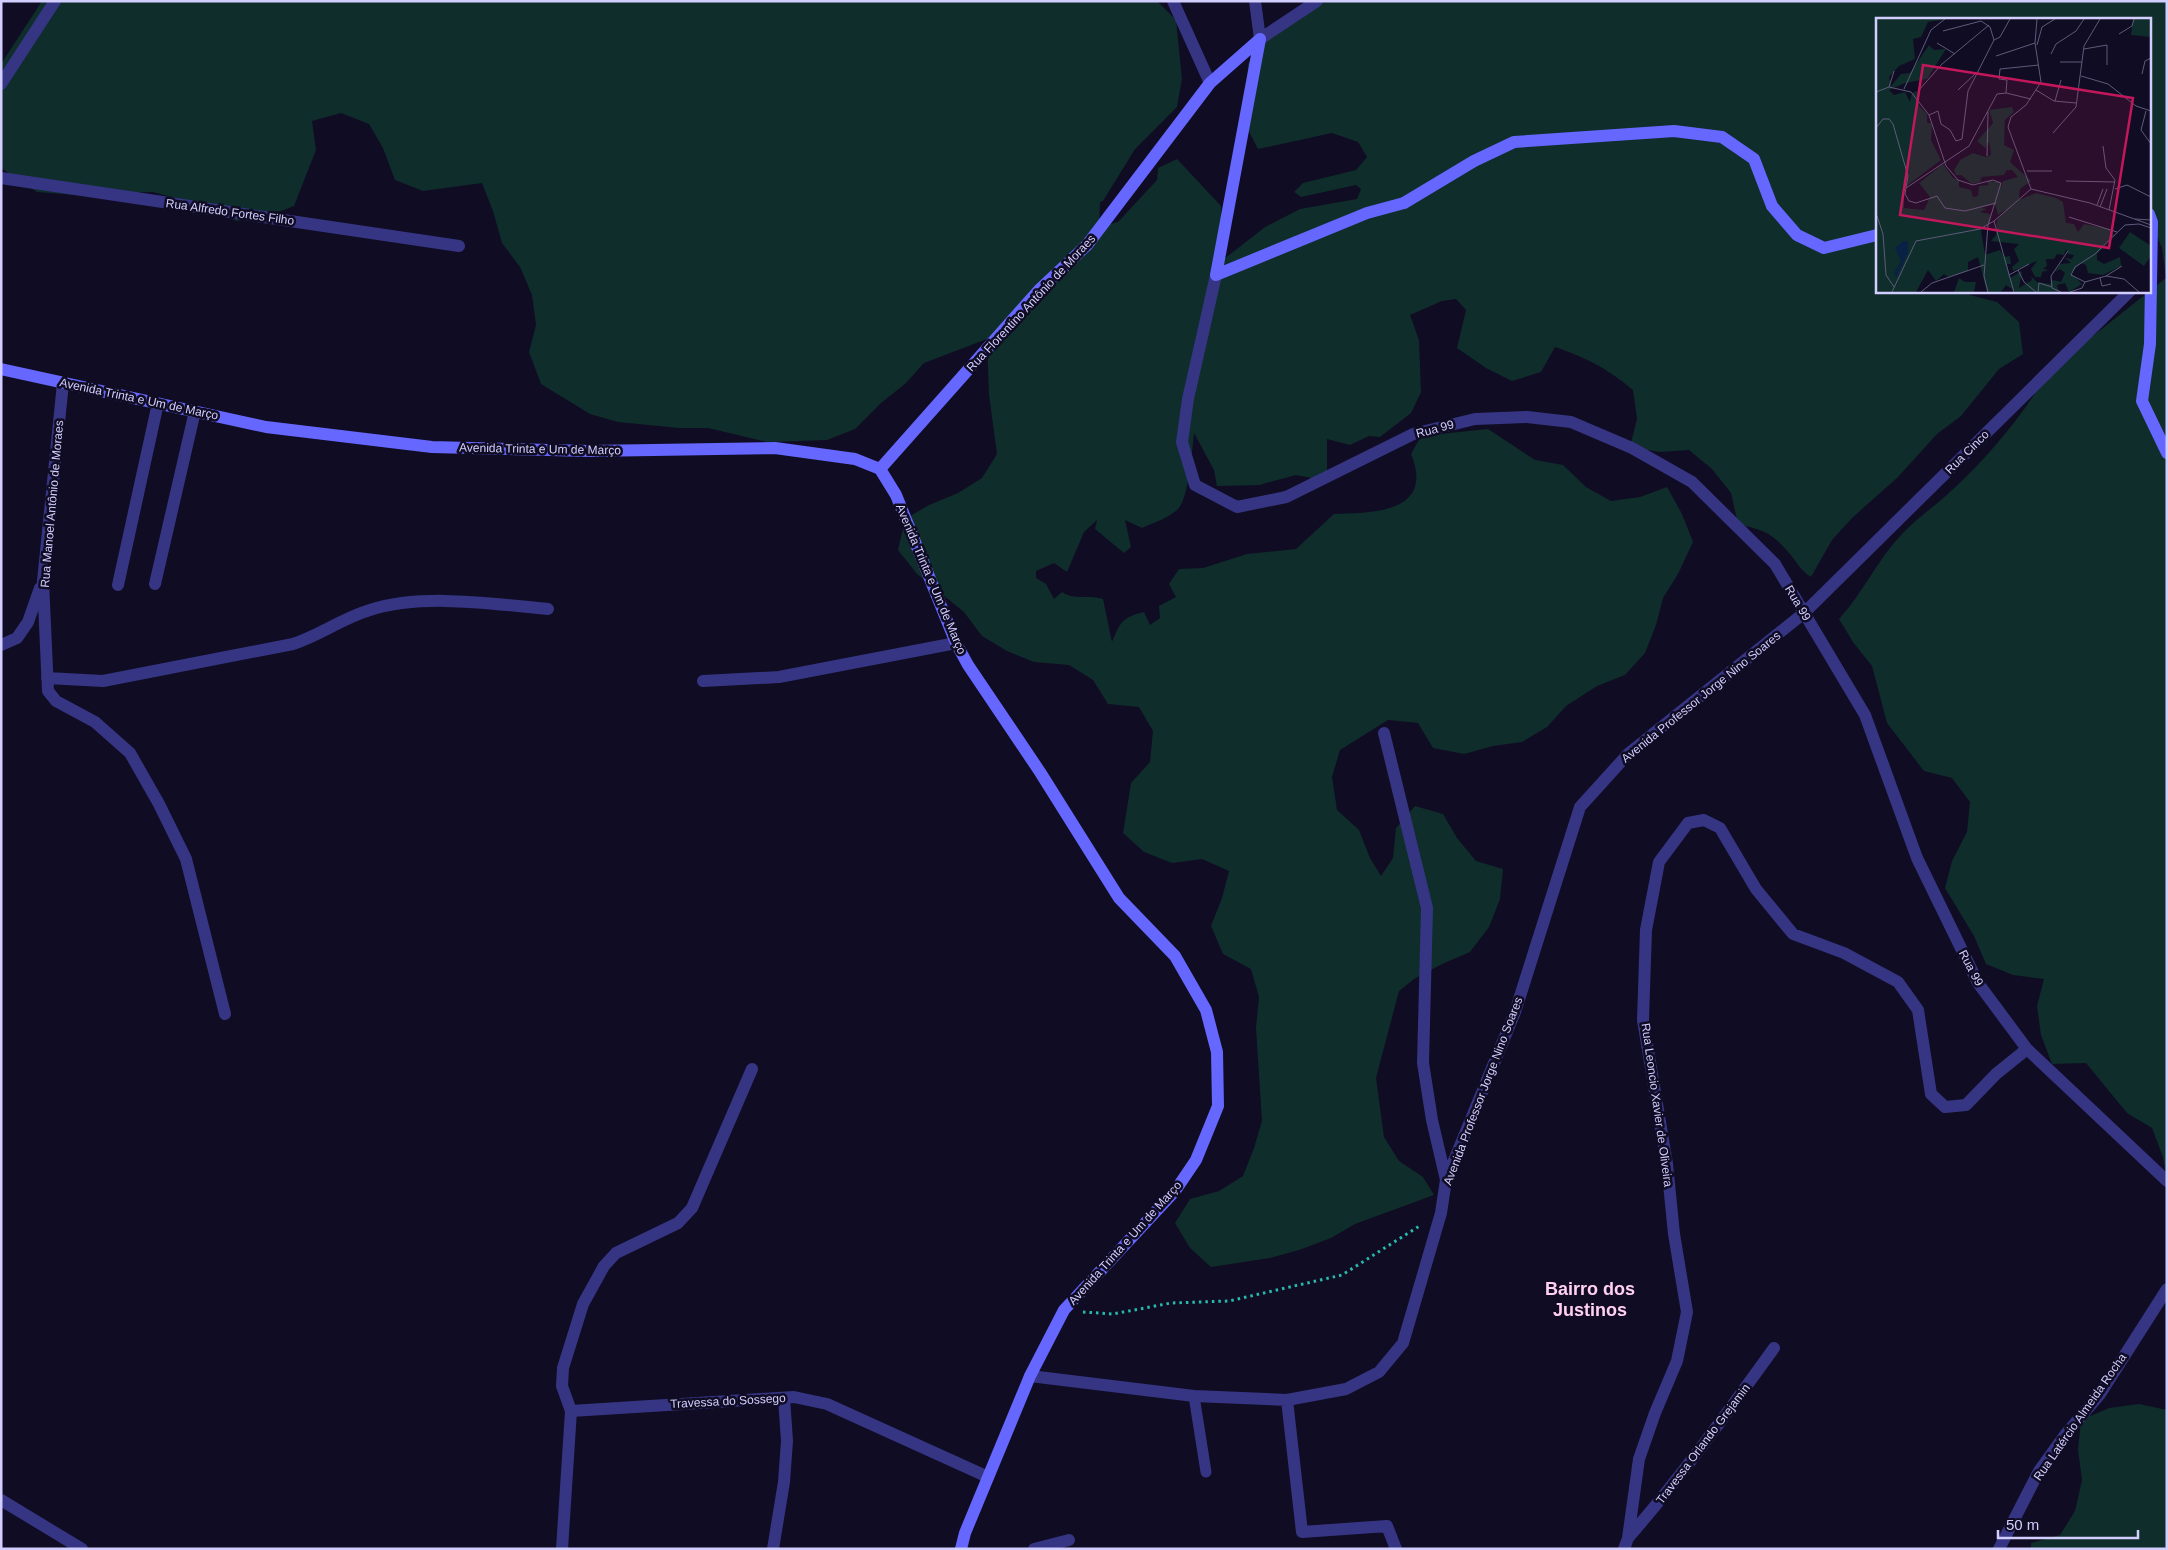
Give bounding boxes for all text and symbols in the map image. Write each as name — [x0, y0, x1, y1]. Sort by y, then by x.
inset map — [1876, 18, 2150, 292]
street label: Rua Alfredo Fortes Filho — [165, 196, 295, 228]
street label: Rua Florentino Antônio de Moraes — [964, 232, 1098, 374]
street label: Avenida Trinta e Um de Março — [58, 375, 220, 423]
street label: Rua 99 — [1414, 417, 1456, 441]
street label: Rua Manoel Antônio de Moraes — [38, 420, 66, 588]
street label: Rua Cinco — [1942, 427, 1992, 477]
street label: Avenida Trinta e Um de Março — [459, 441, 621, 457]
street label: Avenida Trinta e Um de Março — [893, 502, 969, 657]
street label: Rua 99 — [1782, 583, 1814, 623]
street label: Avenida Professor Jorge Nino Soares — [1619, 628, 1783, 766]
street label: Rua 99 — [1956, 948, 1986, 989]
street label: Avenida Professor Jorge Nino Soares — [1441, 995, 1525, 1187]
street label: Rua Leoncio Xavier de Oliveira — [1639, 1022, 1675, 1188]
street label: Avenida Trinta e Um de Março — [1066, 1178, 1185, 1308]
district label: Bairro dos Justinos — [1545, 1279, 1635, 1320]
street label: Rua Latércio Almeida Rocha — [2031, 1350, 2130, 1483]
street label: Travessa Orlando Grejamin — [1653, 1381, 1753, 1507]
street label: Travessa do Sossego — [670, 1391, 786, 1411]
scale bar — [1998, 1508, 2138, 1540]
text: 50 m — [2006, 1516, 2039, 1533]

